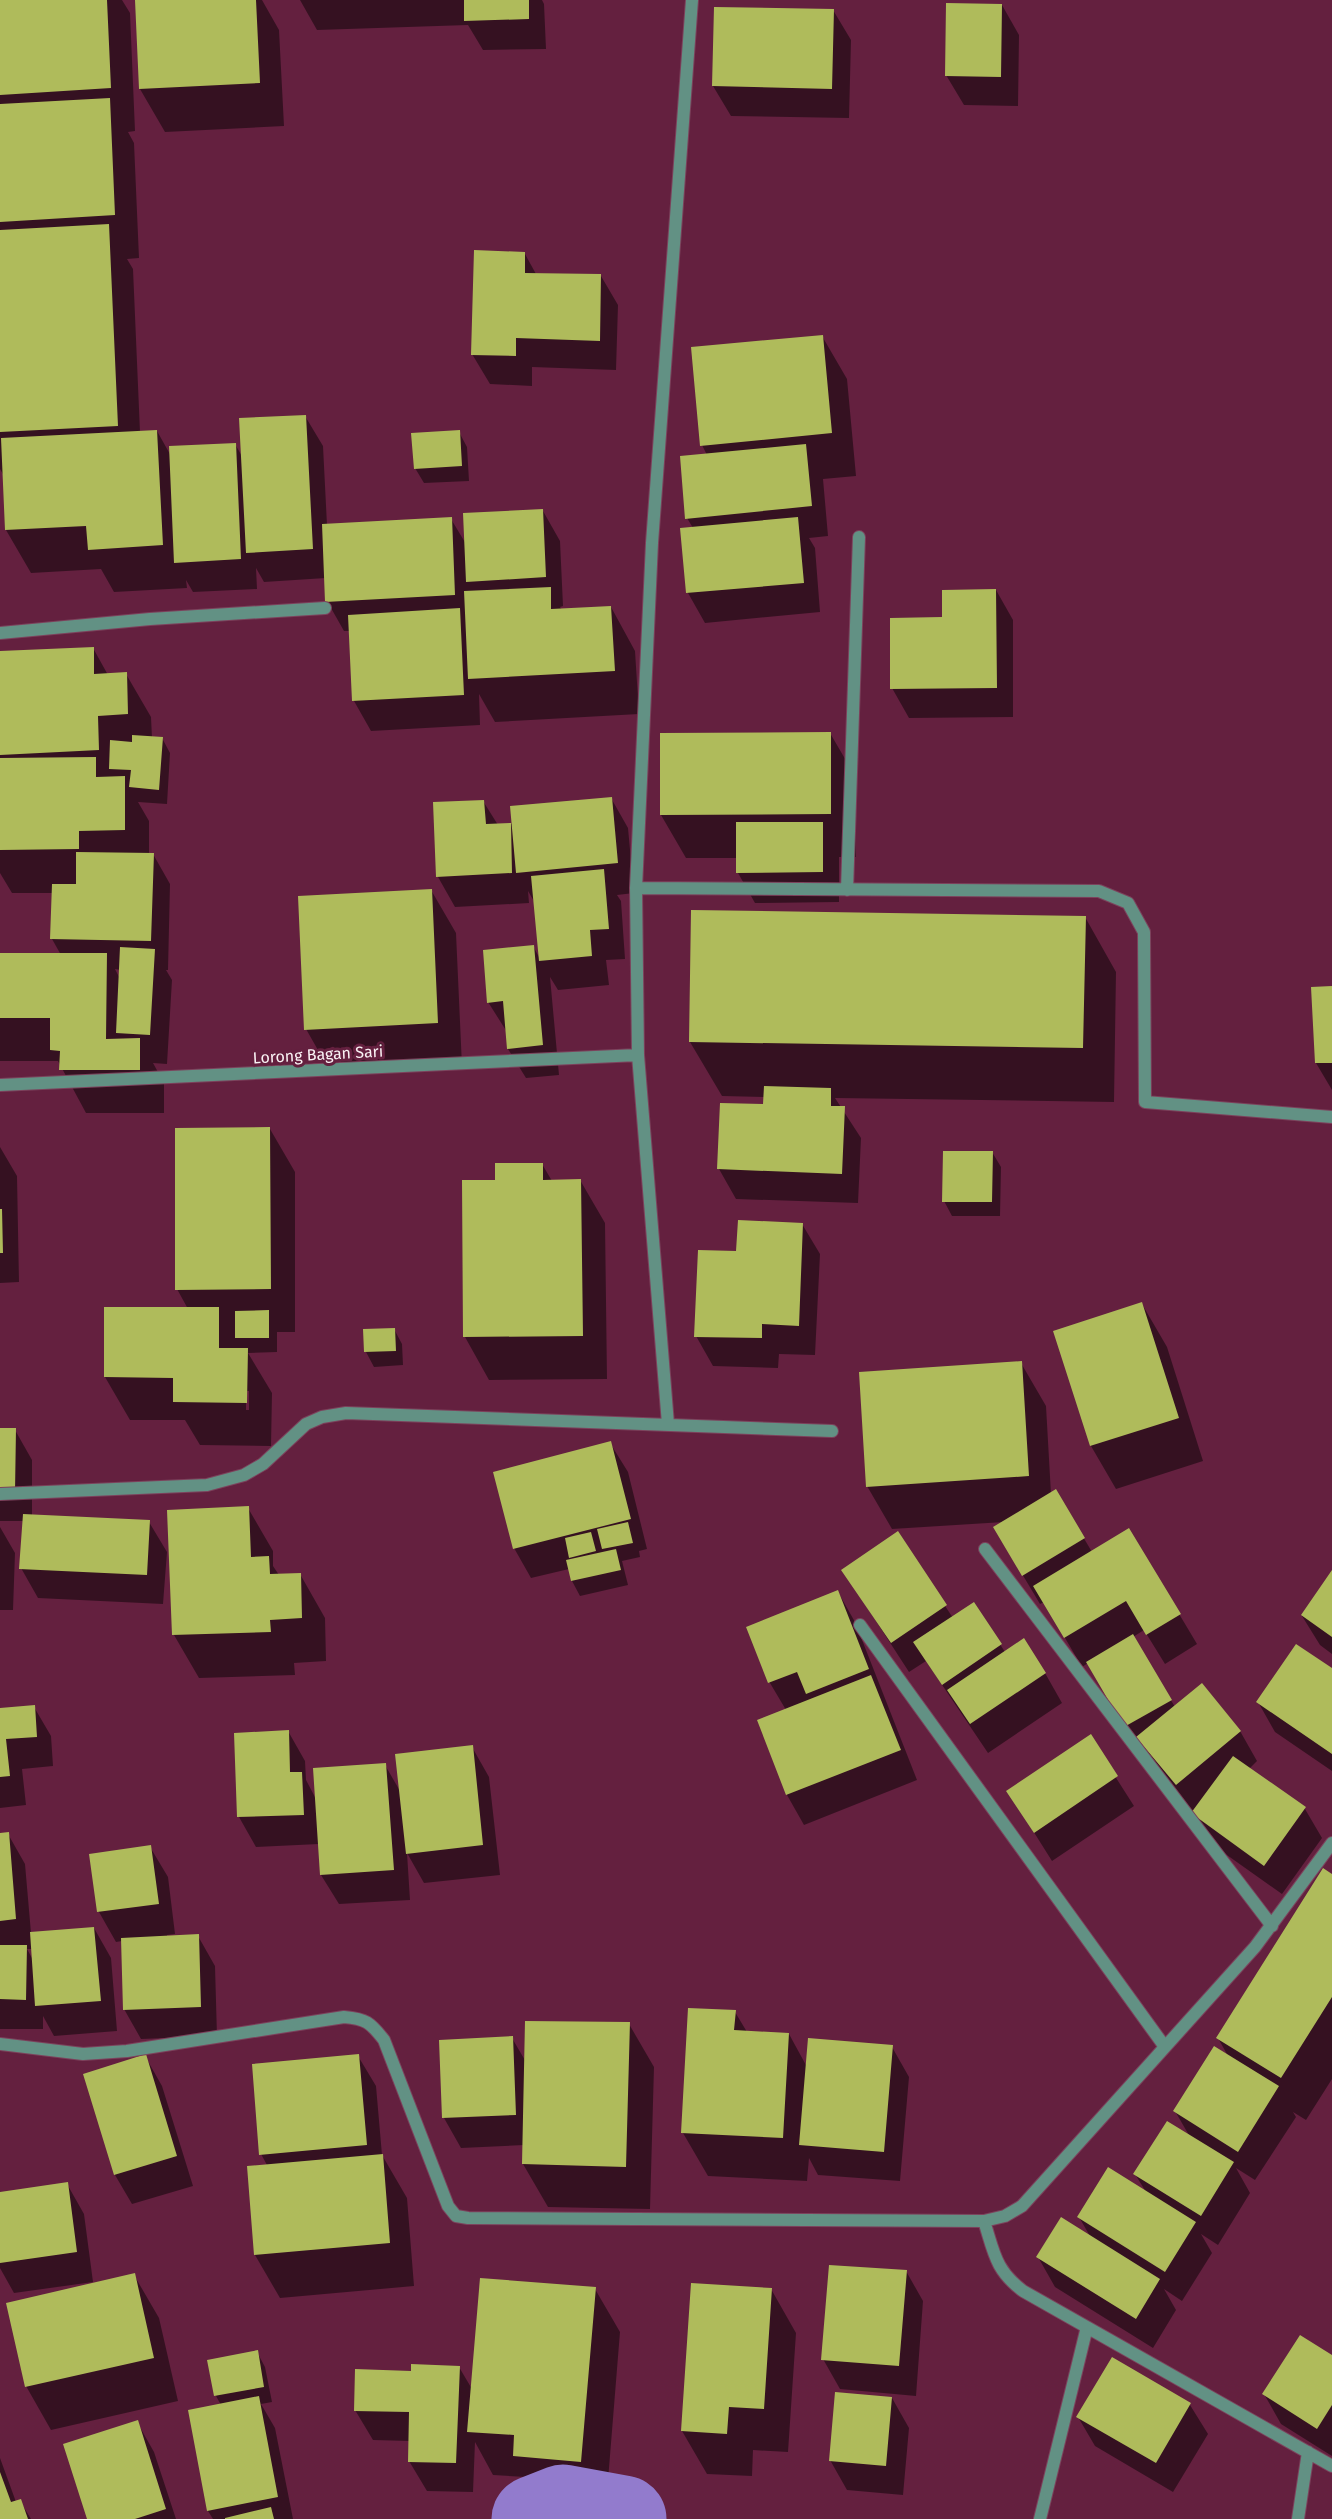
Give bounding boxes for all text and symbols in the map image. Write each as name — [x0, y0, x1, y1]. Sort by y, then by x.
street label: Lorong Bagan Sari — [252, 1042, 384, 1067]

